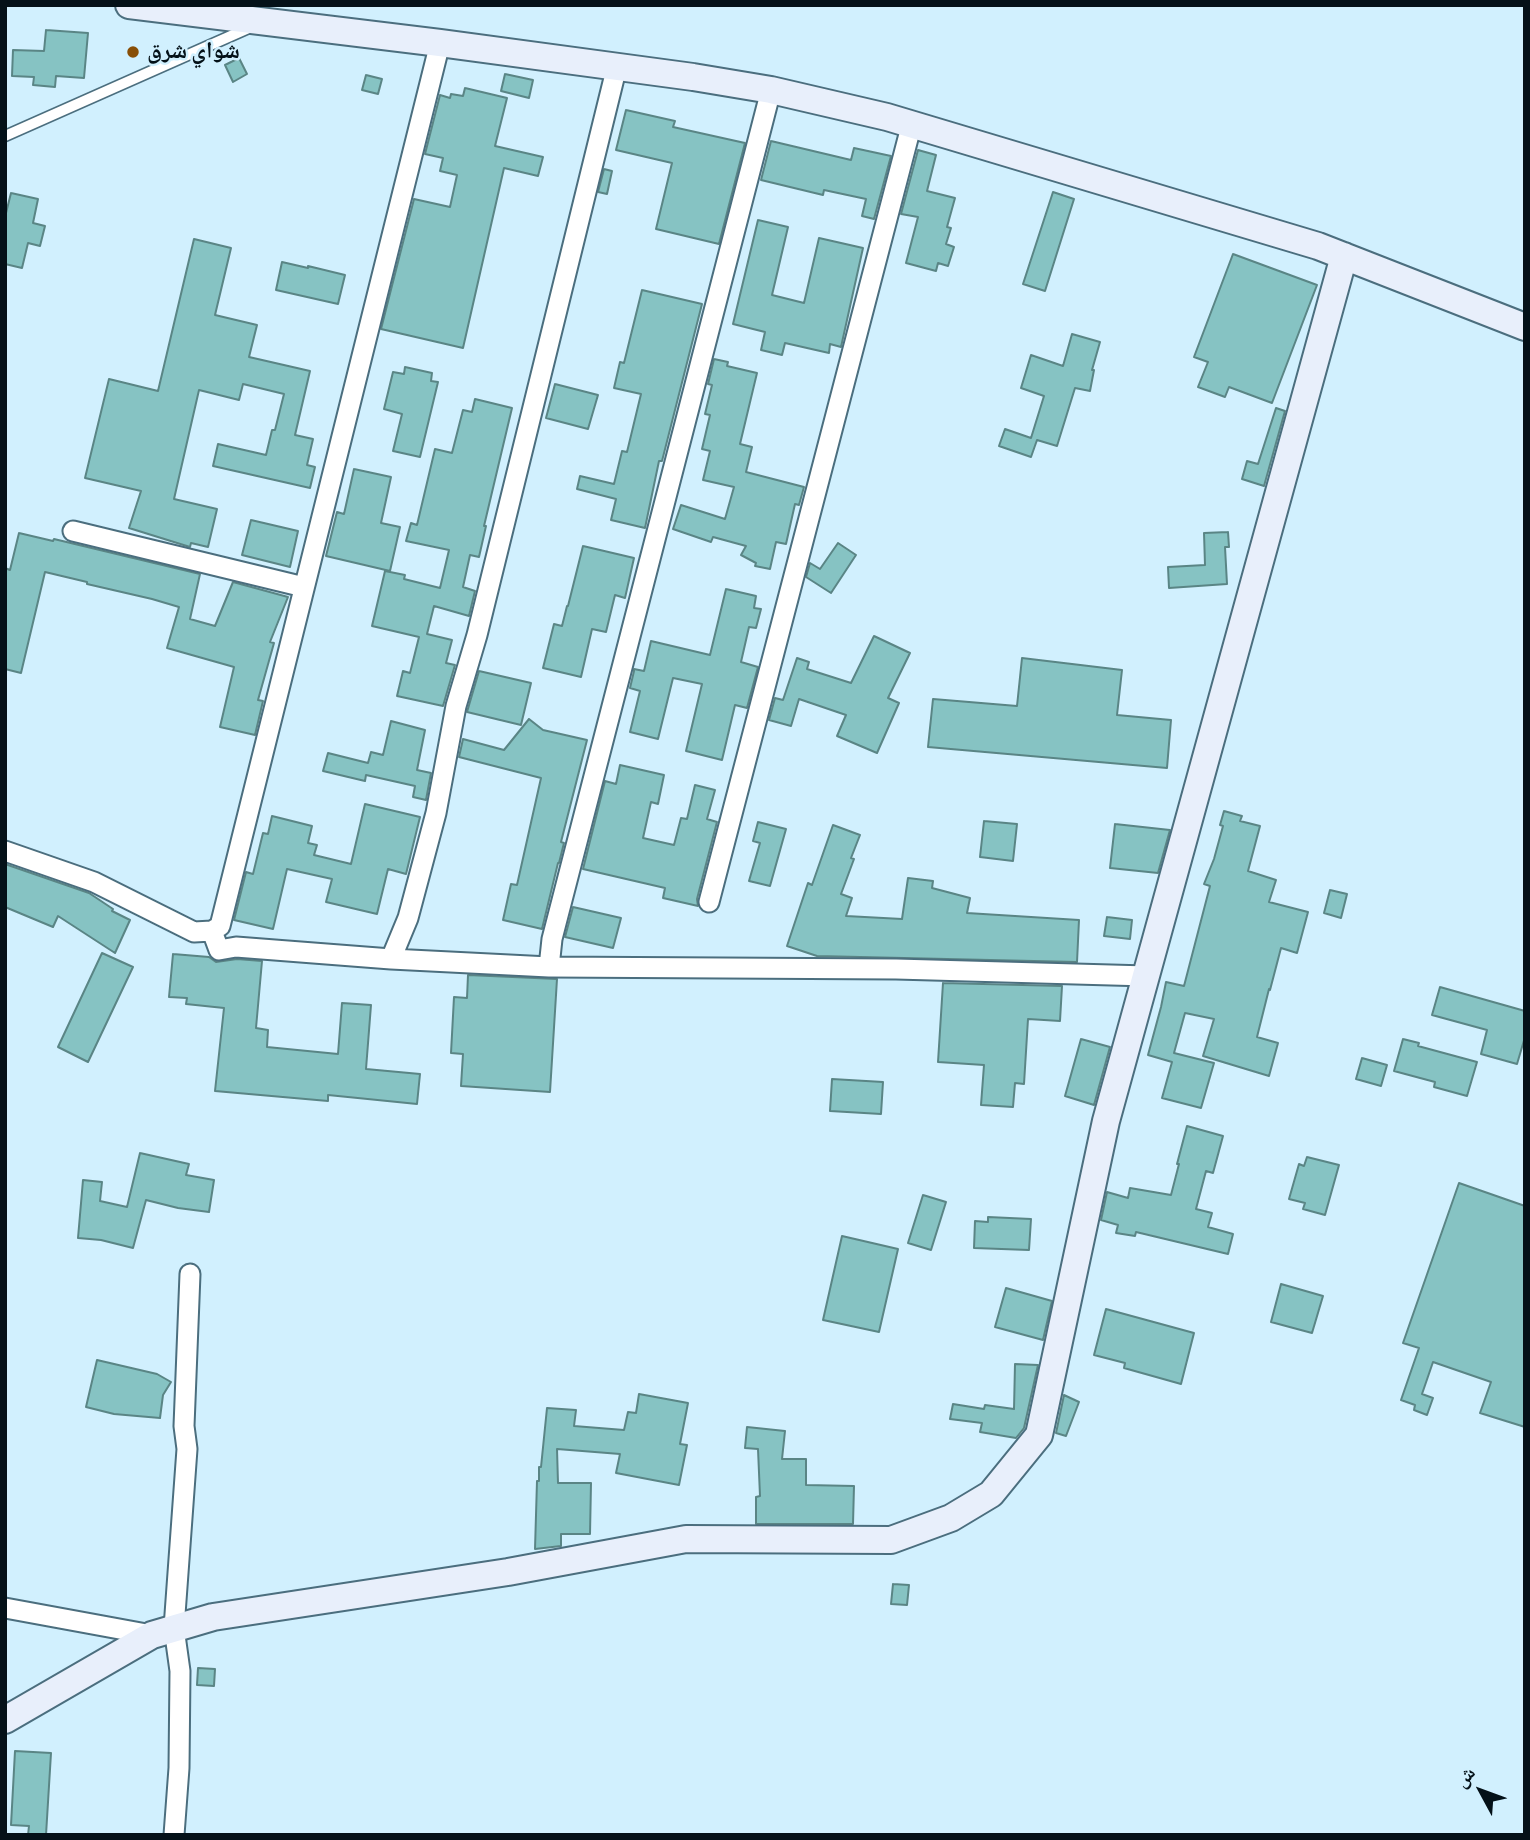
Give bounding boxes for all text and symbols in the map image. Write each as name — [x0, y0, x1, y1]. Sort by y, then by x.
place label: شواي شرق — [147, 38, 240, 66]
marker: شواي شرق — [125, 44, 141, 60]
north arrow — [1446, 1756, 1516, 1826]
text: ش — [1449, 1762, 1480, 1792]

